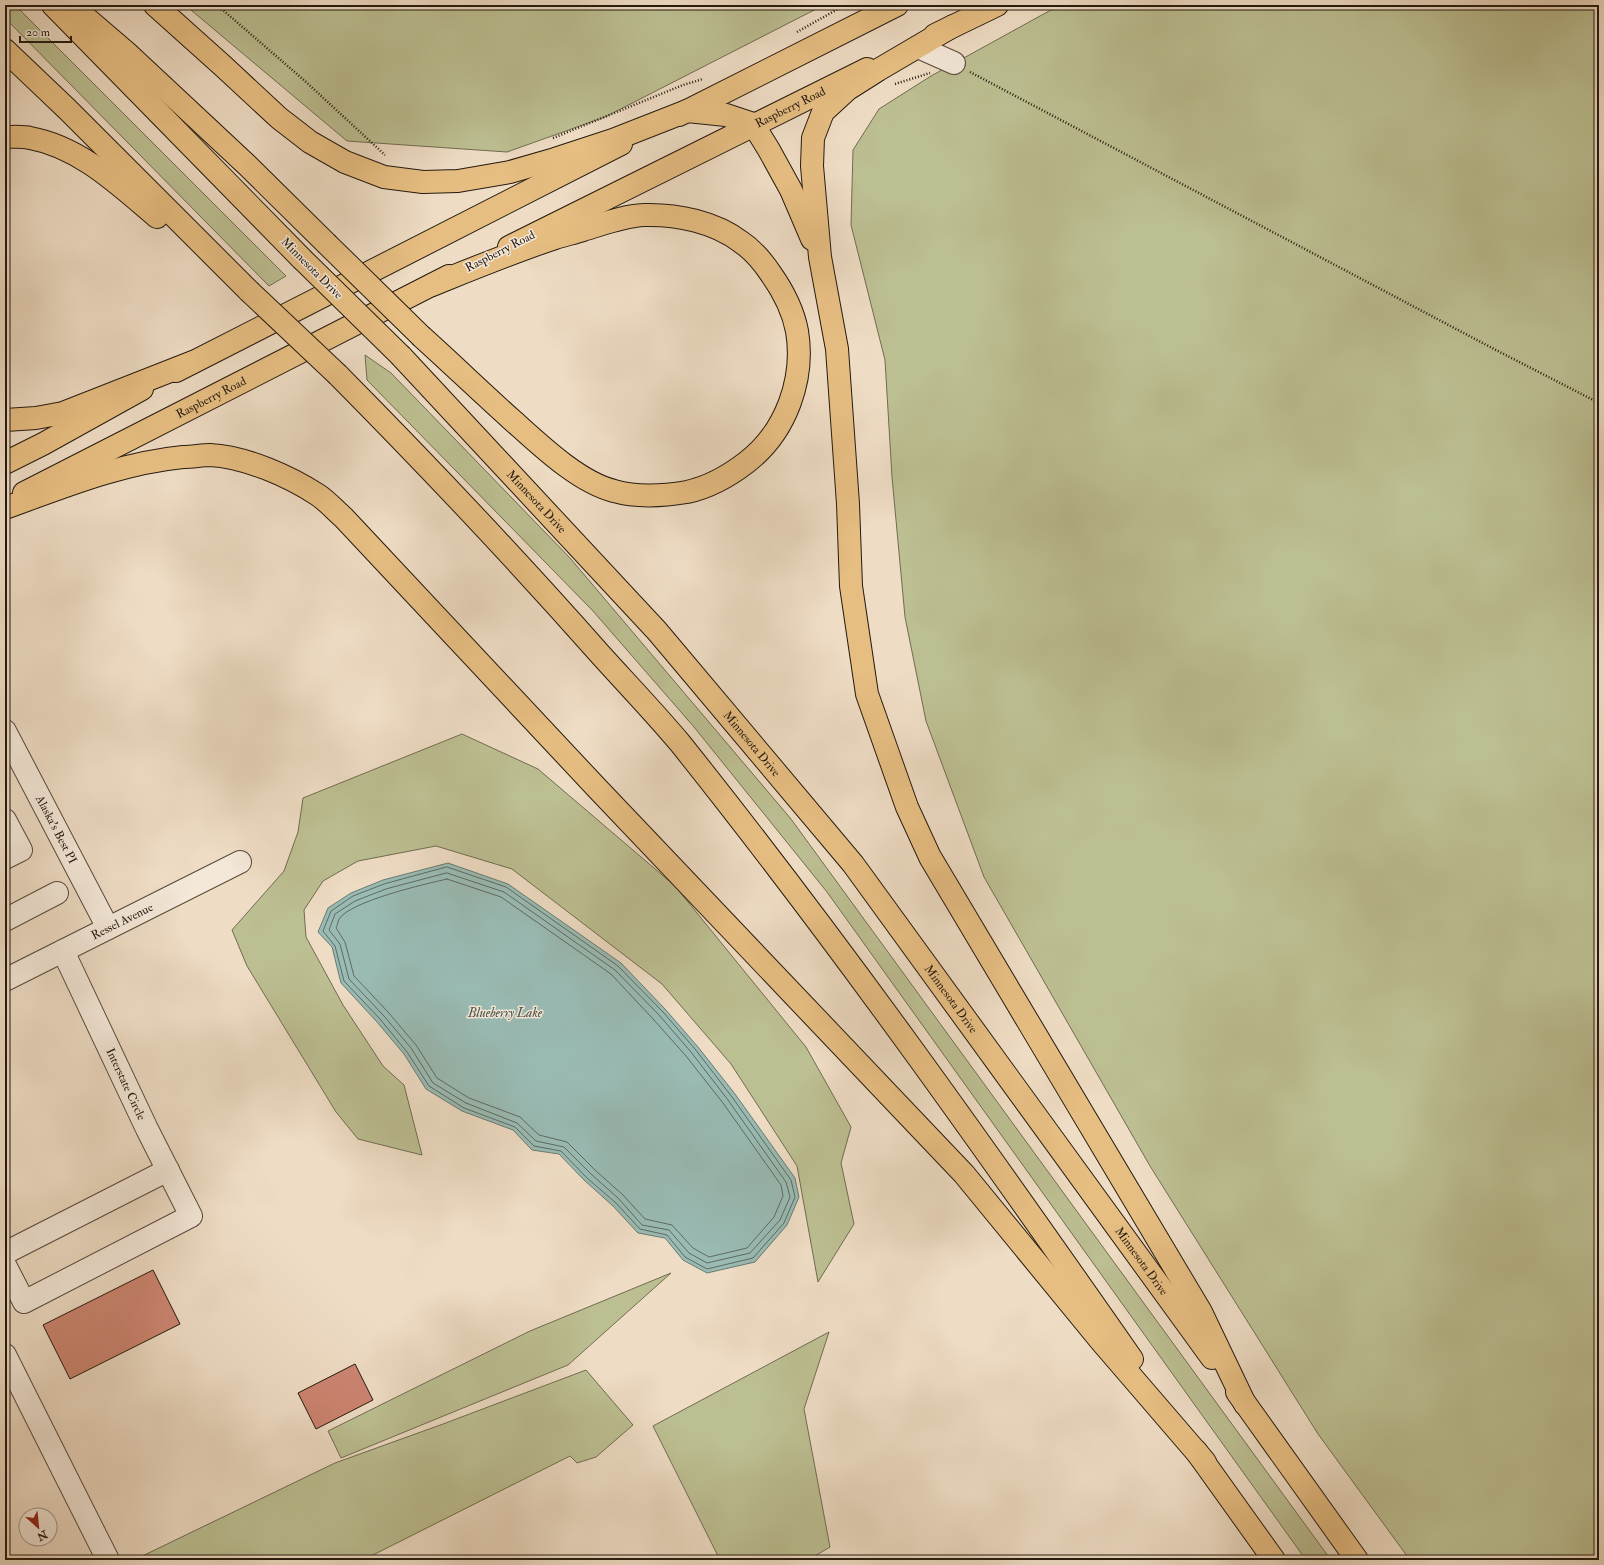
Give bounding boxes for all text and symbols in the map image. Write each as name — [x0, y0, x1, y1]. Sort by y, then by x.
scale bar — [20, 18, 71, 44]
text: 20 m — [26, 25, 51, 40]
street label: Raspberry Road — [753, 84, 828, 131]
street label: Raspberry Road — [463, 227, 538, 275]
street label: Minnesota Drive — [278, 234, 346, 302]
street label: Raspberry Road — [174, 374, 249, 422]
street label: Minnesota Drive — [503, 467, 569, 537]
street label: Minnesota Drive — [720, 708, 783, 780]
street label: Alaska's Best PI — [31, 792, 80, 867]
street label: Ressel Avenue — [89, 900, 156, 943]
street label: Minnesota Drive — [921, 962, 981, 1036]
water label: Blueberry Lake — [467, 1005, 543, 1021]
street label: Interstate Circle — [102, 1046, 149, 1123]
street label: Minnesota Drive — [1111, 1224, 1171, 1299]
north arrow — [18, 1507, 58, 1547]
text: N — [34, 1527, 51, 1544]

